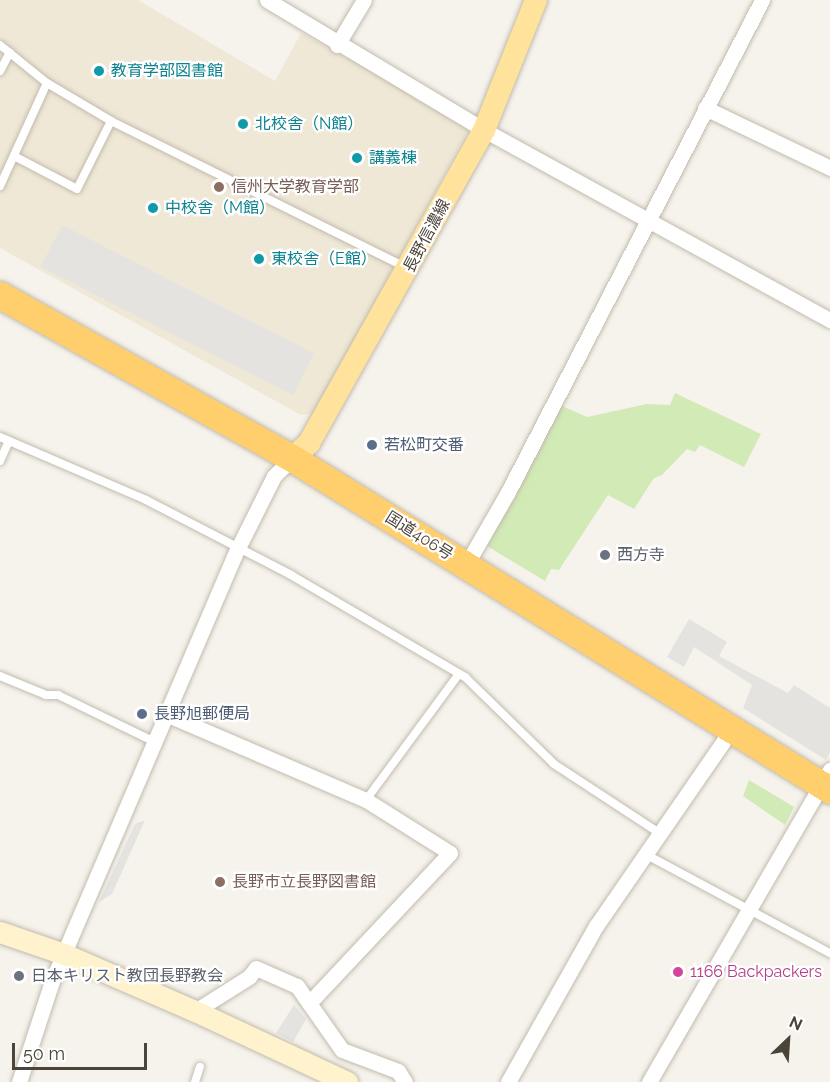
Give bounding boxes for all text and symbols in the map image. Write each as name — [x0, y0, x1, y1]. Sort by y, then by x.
place label: 教育学部図書館 — [111, 61, 223, 81]
marker: 教育学部図書館 — [92, 64, 106, 78]
place label: 北校舎（N館） — [255, 114, 363, 134]
marker: 北校舎（N館） — [236, 117, 250, 131]
place label: 講義棟 — [369, 148, 417, 168]
marker: 講義棟 — [350, 151, 364, 165]
place label: 信州大学教育学部 — [231, 177, 359, 197]
marker: 信州大学教育学部 — [212, 180, 226, 194]
street label: 長野信濃線 — [400, 196, 454, 276]
place label: 中校舎（M館） — [165, 198, 275, 218]
marker: 中校舎（M館） — [146, 201, 160, 215]
place label: 東校舎（E館） — [271, 249, 377, 269]
marker: 東校舎（E館） — [252, 252, 266, 266]
place label: 若松町交番 — [384, 435, 464, 455]
marker: 若松町交番 — [365, 438, 379, 452]
street label: 国道406号 — [382, 508, 456, 564]
place label: 西方寺 — [617, 545, 665, 565]
marker: 西方寺 — [598, 548, 612, 562]
place label: 長野旭郵便局 — [154, 704, 250, 724]
marker: 長野旭郵便局 — [135, 707, 149, 721]
place label: 長野市立長野図書館 — [232, 872, 376, 892]
marker: 長野市立長野図書館 — [213, 875, 227, 889]
place label: 1166 Backpackers — [690, 962, 822, 982]
marker: 1166 Backpackers — [671, 965, 685, 979]
place label: 日本キリスト教団長野教会 — [31, 966, 223, 986]
marker: 日本キリスト教団長野教会 — [12, 969, 26, 983]
north arrow — [758, 1010, 818, 1070]
text: N — [786, 1012, 805, 1034]
scale bar — [15, 1031, 150, 1069]
text: 50 m — [23, 1043, 65, 1064]

